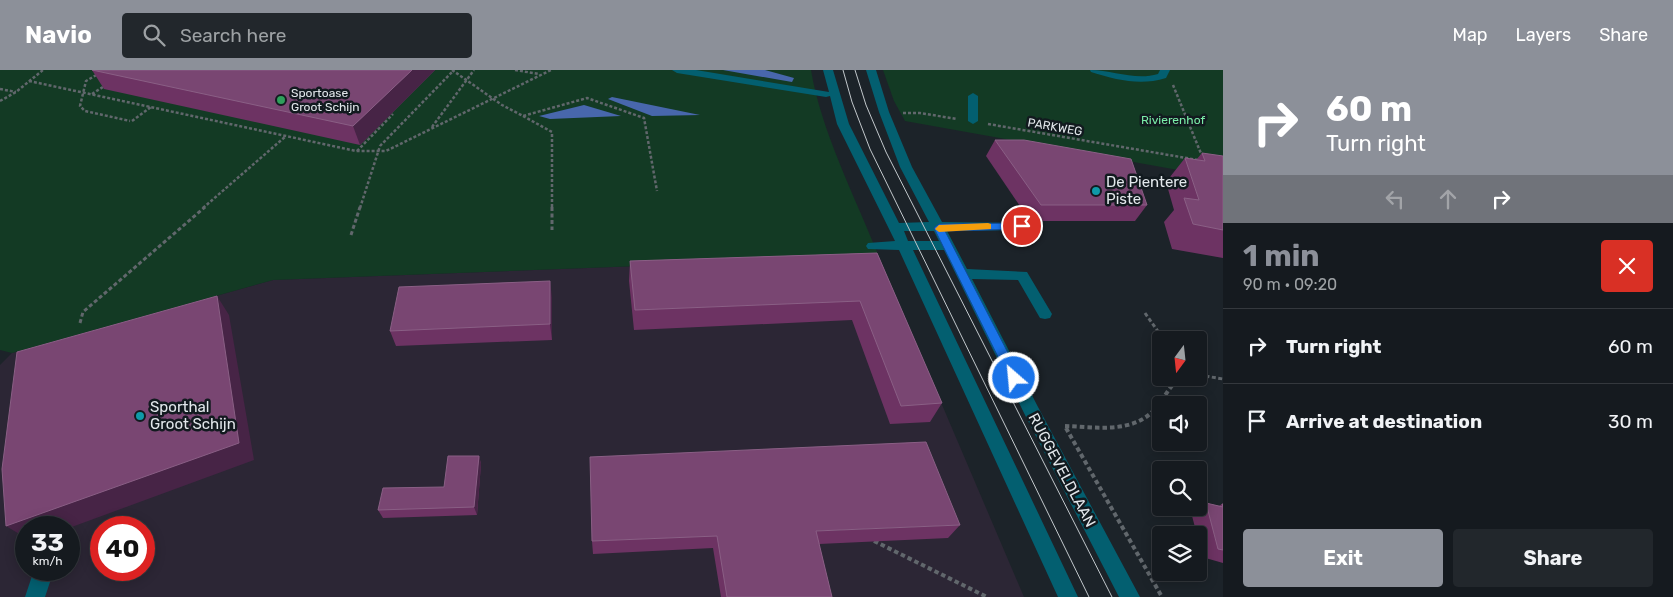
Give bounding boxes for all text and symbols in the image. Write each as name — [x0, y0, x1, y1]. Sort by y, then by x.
search box — [122, 13, 472, 58]
text: Navio — [25, 21, 92, 49]
icon: search — [140, 21, 168, 49]
text: Search here — [180, 24, 286, 47]
text: Map — [1453, 24, 1488, 46]
text: Layers — [1516, 24, 1571, 46]
text: Share — [1599, 24, 1648, 46]
place label: Sportoase Groot Schijn — [291, 86, 360, 114]
text: 60 m — [1326, 88, 1412, 130]
icon: right — [1243, 90, 1308, 155]
marker: Sportoase Groot Schijn — [275, 94, 287, 106]
park label: Rivierenhof — [1141, 113, 1205, 127]
street label: PARKWEG — [1027, 115, 1083, 139]
text: Turn right — [1326, 130, 1426, 157]
place label: De Pientere Piste — [1106, 173, 1187, 208]
marker: De Pientere Piste — [1090, 185, 1102, 197]
icon: left — [1381, 185, 1409, 213]
icon: ahead — [1434, 185, 1462, 213]
icon: right — [1487, 185, 1515, 213]
pin — [1001, 205, 1043, 247]
icon: arrive — [1008, 212, 1036, 240]
text: 1 min — [1243, 238, 1320, 274]
button: close — [1601, 240, 1653, 292]
text: 90 m · 09:20 — [1243, 275, 1337, 294]
north arrow — [1152, 331, 1208, 386]
map controls — [1152, 331, 1207, 581]
icon: right — [1243, 332, 1271, 360]
text: Turn right — [1286, 335, 1381, 358]
text: 60 m — [1608, 335, 1653, 358]
position arrow — [987, 351, 1039, 403]
button: sound — [1152, 396, 1207, 451]
place label: Sporthal Groot Schijn — [150, 398, 236, 433]
icon: arrive — [1243, 407, 1271, 435]
marker: Sporthal Groot Schijn — [134, 410, 146, 422]
street label: RUGGEVELDLAAN — [1024, 410, 1100, 530]
text: Arrive at destination — [1286, 410, 1482, 433]
text: 30 m — [1608, 410, 1653, 433]
button: search — [1152, 461, 1207, 516]
speed limit sign: 40 — [90, 516, 155, 581]
button: layers — [1152, 526, 1207, 581]
text: 33 — [31, 528, 64, 557]
button: Exit — [1243, 529, 1443, 587]
button: Share — [1453, 529, 1653, 587]
text: km/h — [33, 554, 62, 568]

